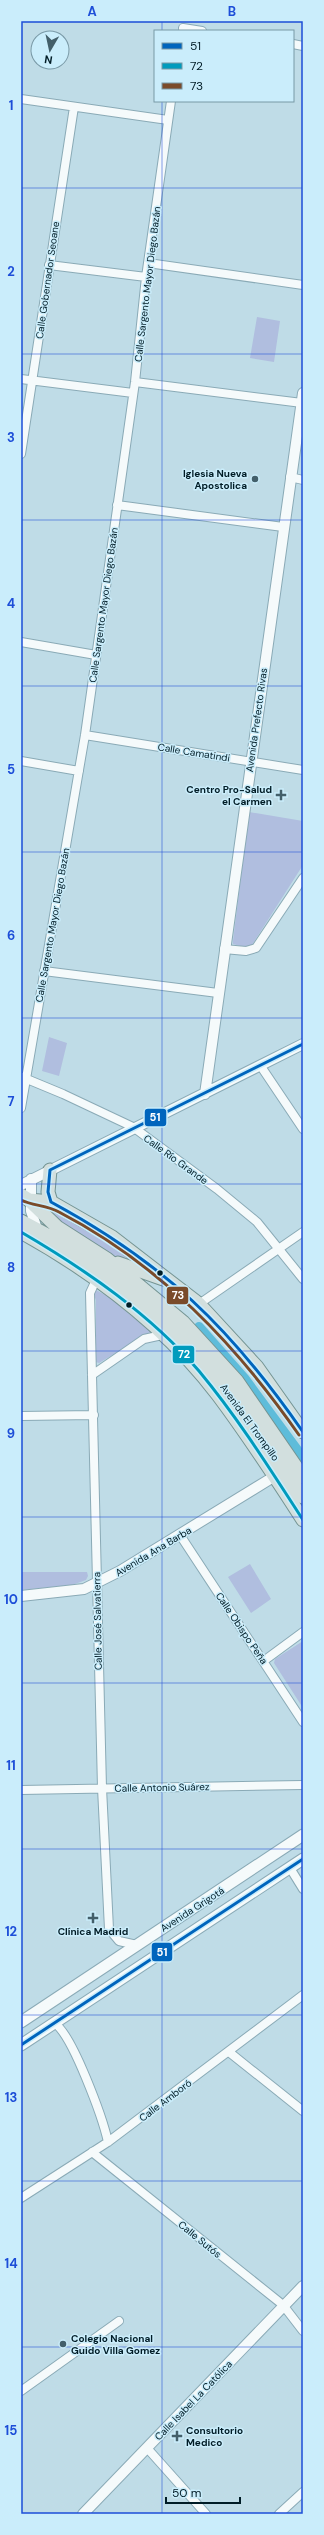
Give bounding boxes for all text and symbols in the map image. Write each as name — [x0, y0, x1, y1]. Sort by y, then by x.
text: A — [87, 3, 97, 20]
text: B — [228, 3, 236, 20]
north arrow — [30, 30, 70, 70]
legend — [154, 30, 294, 102]
text: 51 — [190, 38, 201, 54]
text: N — [43, 52, 53, 67]
text: 72 — [190, 58, 203, 74]
text: 73 — [190, 78, 203, 94]
text: 1 — [9, 97, 13, 114]
street label: Calle Sargento Mayor Diego Bazán — [132, 205, 164, 363]
street label: Calle Gobernador Seoane — [33, 220, 62, 340]
text: 2 — [7, 263, 15, 280]
text: 3 — [7, 429, 15, 446]
place label: Iglesia Nueva Apostolica — [183, 467, 247, 492]
marker: Iglesia Nueva Apostolica — [250, 474, 260, 484]
street label: Calle Sargento Mayor Diego Bazán — [86, 526, 121, 684]
text: 4 — [7, 595, 15, 612]
street label: Avenida Prefecto Rivas — [243, 667, 270, 773]
street label: Calle Camatindi — [157, 740, 231, 765]
text: 5 — [7, 761, 15, 778]
place label: Centro Pro-Salud el Carmen — [186, 783, 272, 808]
marker: Centro Pro-Salud el Carmen — [275, 789, 287, 801]
street label: Calle Sargento Mayor Diego Bazán — [32, 847, 73, 1003]
text: 6 — [7, 927, 15, 944]
text: 7 — [8, 1093, 15, 1110]
line badge: 51 — [144, 1108, 167, 1127]
text: 51 — [150, 1110, 160, 1124]
street label: Calle Río Grande — [141, 1132, 211, 1187]
text: 8 — [7, 1259, 15, 1276]
unlabelled marker — [155, 1268, 165, 1278]
line badge: 73 — [166, 1286, 189, 1305]
text: 73 — [172, 1288, 184, 1302]
unlabelled marker — [124, 1300, 134, 1310]
line badge: 72 — [172, 1345, 195, 1364]
text: 72 — [178, 1347, 190, 1361]
street label: Avenida El Trompillo — [217, 1381, 282, 1464]
text: 9 — [7, 1425, 15, 1442]
street label: Avenida Ana Barba — [113, 1524, 194, 1579]
street label: Calle José Salvatierra — [90, 1572, 105, 1670]
street label: Calle Obispo Peña — [213, 1590, 270, 1667]
text: 10 — [4, 1591, 18, 1608]
text: 11 — [6, 1757, 16, 1774]
street label: Calle Antonio Suárez — [114, 1780, 210, 1795]
street label: Avenida Grigotá — [158, 1884, 227, 1935]
marker: Clínica Madrid — [87, 1912, 99, 1924]
text: 12 — [5, 1923, 17, 1940]
place label: Clínica Madrid — [58, 1925, 128, 1938]
line badge: 51 — [151, 1942, 173, 1962]
text: 51 — [157, 1945, 167, 1959]
street label: Calle Amboró — [136, 2076, 194, 2124]
text: 13 — [5, 2089, 17, 2106]
street label: Calle Sutós — [176, 2218, 224, 2261]
text: 14 — [4, 2255, 18, 2272]
place label: Colegio Nacional Guido Villa Gomez — [71, 2332, 160, 2357]
marker: Colegio Nacional Guido Villa Gomez — [58, 2339, 68, 2349]
street label: Calle Isabel La Católica — [152, 2358, 235, 2443]
text: 15 — [5, 2422, 17, 2439]
place label: Consultorio Medico — [186, 2424, 243, 2449]
marker: Consultorio Medico — [171, 2430, 183, 2442]
scale bar — [166, 2479, 240, 2505]
text: 50 m — [172, 2485, 201, 2501]

